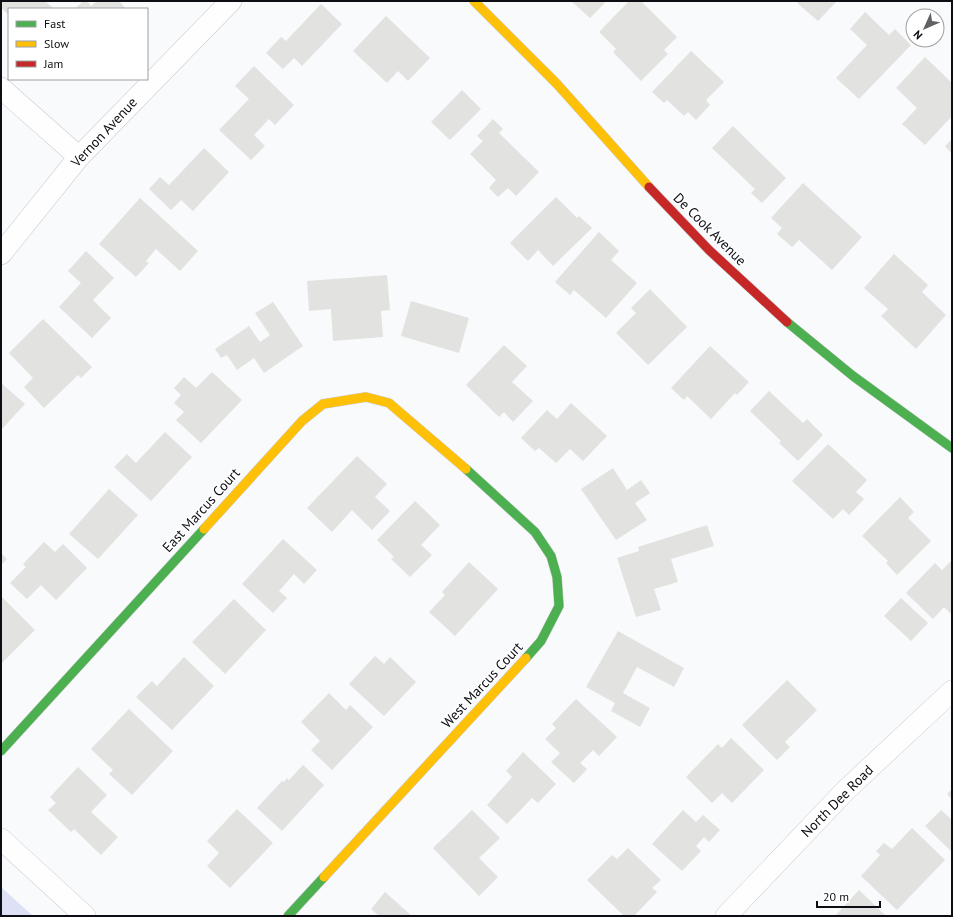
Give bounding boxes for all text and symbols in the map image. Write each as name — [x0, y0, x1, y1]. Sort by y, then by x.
legend — [8, 8, 148, 80]
north arrow — [905, 8, 945, 48]
text: Fast — [44, 16, 65, 31]
text: N — [910, 28, 925, 43]
text: Slow — [44, 36, 69, 51]
text: Jam — [43, 56, 63, 71]
street label: Vernon Avenue — [66, 93, 141, 171]
street label: De Cook Avenue — [670, 189, 750, 269]
street label: East Marcus Court — [158, 464, 244, 556]
street label: West Marcus Court — [437, 638, 527, 732]
street label: North Dee Road — [797, 761, 877, 841]
scale bar — [817, 883, 880, 909]
text: 20 m — [823, 889, 849, 904]

